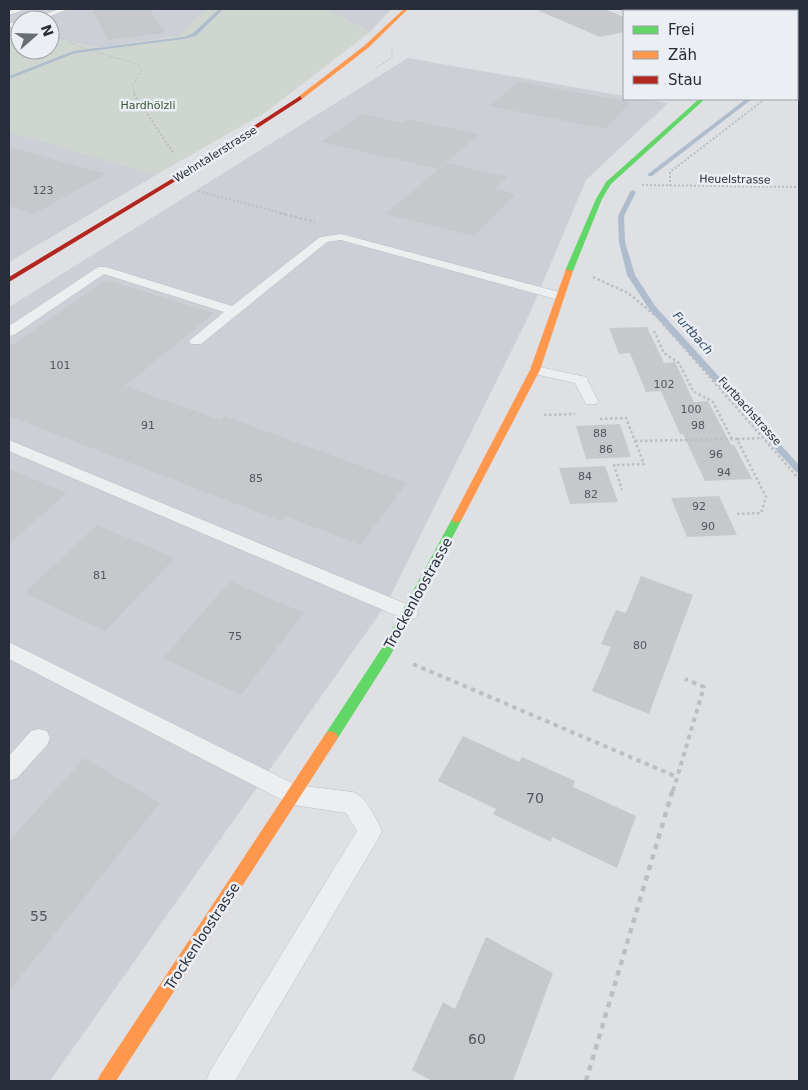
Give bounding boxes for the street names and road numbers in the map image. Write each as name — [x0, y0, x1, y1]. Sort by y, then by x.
street label: Wehntalerstrasse — [171, 123, 260, 185]
street label: Heuelstrasse — [699, 172, 771, 187]
street label: Furtbachstrasse — [715, 374, 784, 448]
street label: Trockenloostrasse — [380, 535, 455, 652]
street label: Trockenloostrasse — [161, 879, 243, 993]

